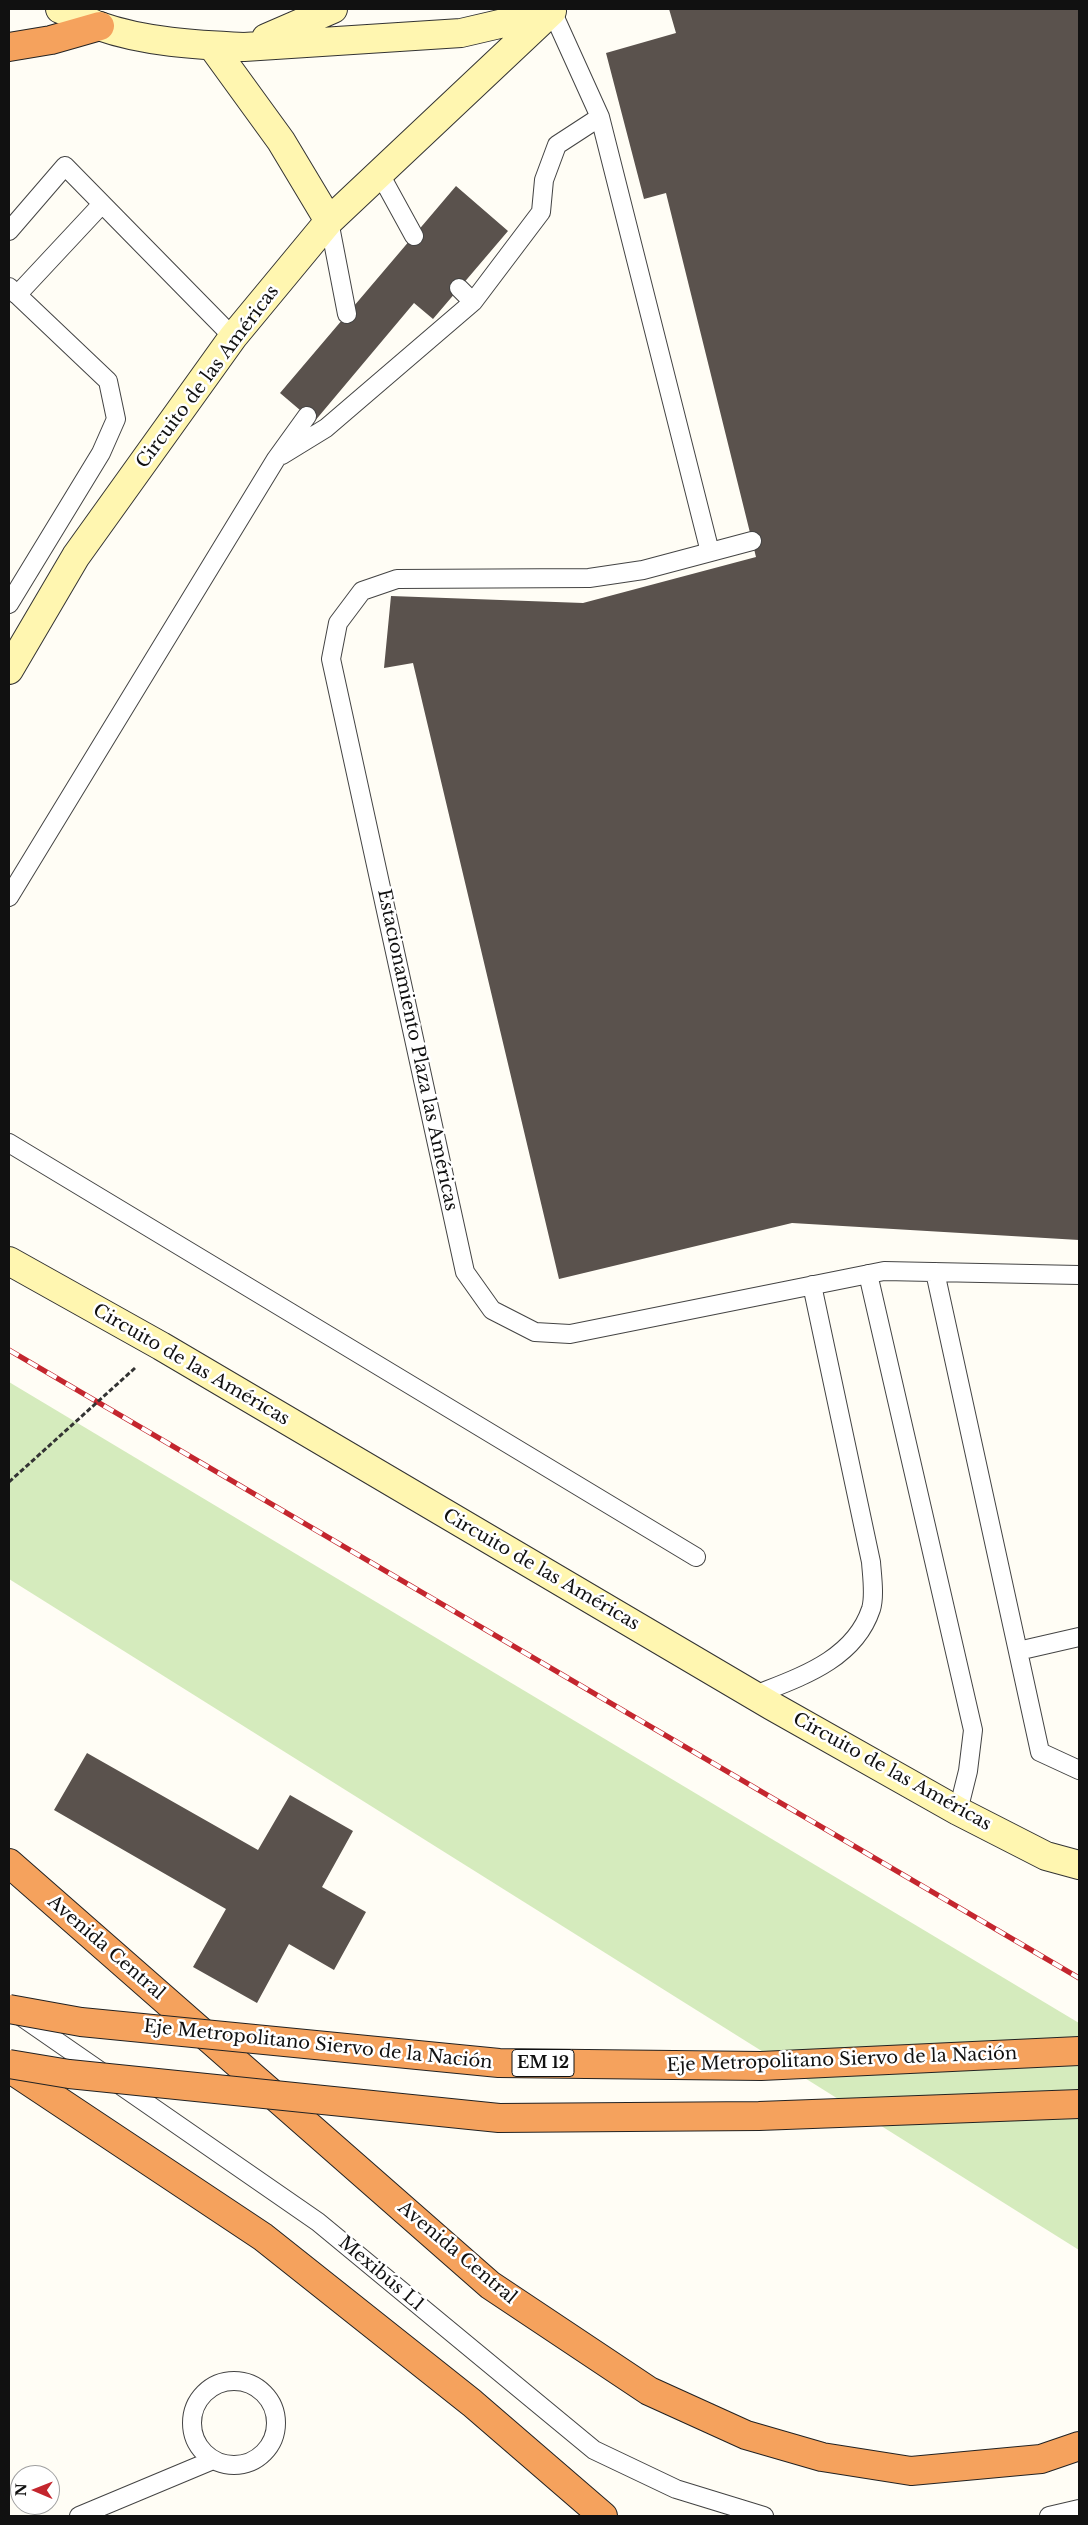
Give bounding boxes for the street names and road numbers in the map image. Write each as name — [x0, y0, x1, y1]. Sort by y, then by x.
street label: Circuito de las Américas — [132, 281, 284, 473]
street label: Estacionamiento Plaza las Américas — [372, 887, 462, 1213]
street label: Circuito de las Américas — [89, 1300, 293, 1430]
street label: Circuito de las Américas — [439, 1505, 643, 1635]
street label: Circuito de las Américas — [789, 1708, 995, 1836]
street label: Avenida Central — [43, 1891, 169, 2005]
street label: Eje Metropolitano Siervo de la Nación — [142, 2016, 494, 2074]
street label: Eje Metropolitano Siervo de la Nación — [666, 2043, 1018, 2077]
road number: EM 12 — [512, 2050, 574, 2076]
street label: Avenida Central — [393, 2197, 521, 2309]
street label: Mexibús L1 — [334, 2232, 428, 2316]

